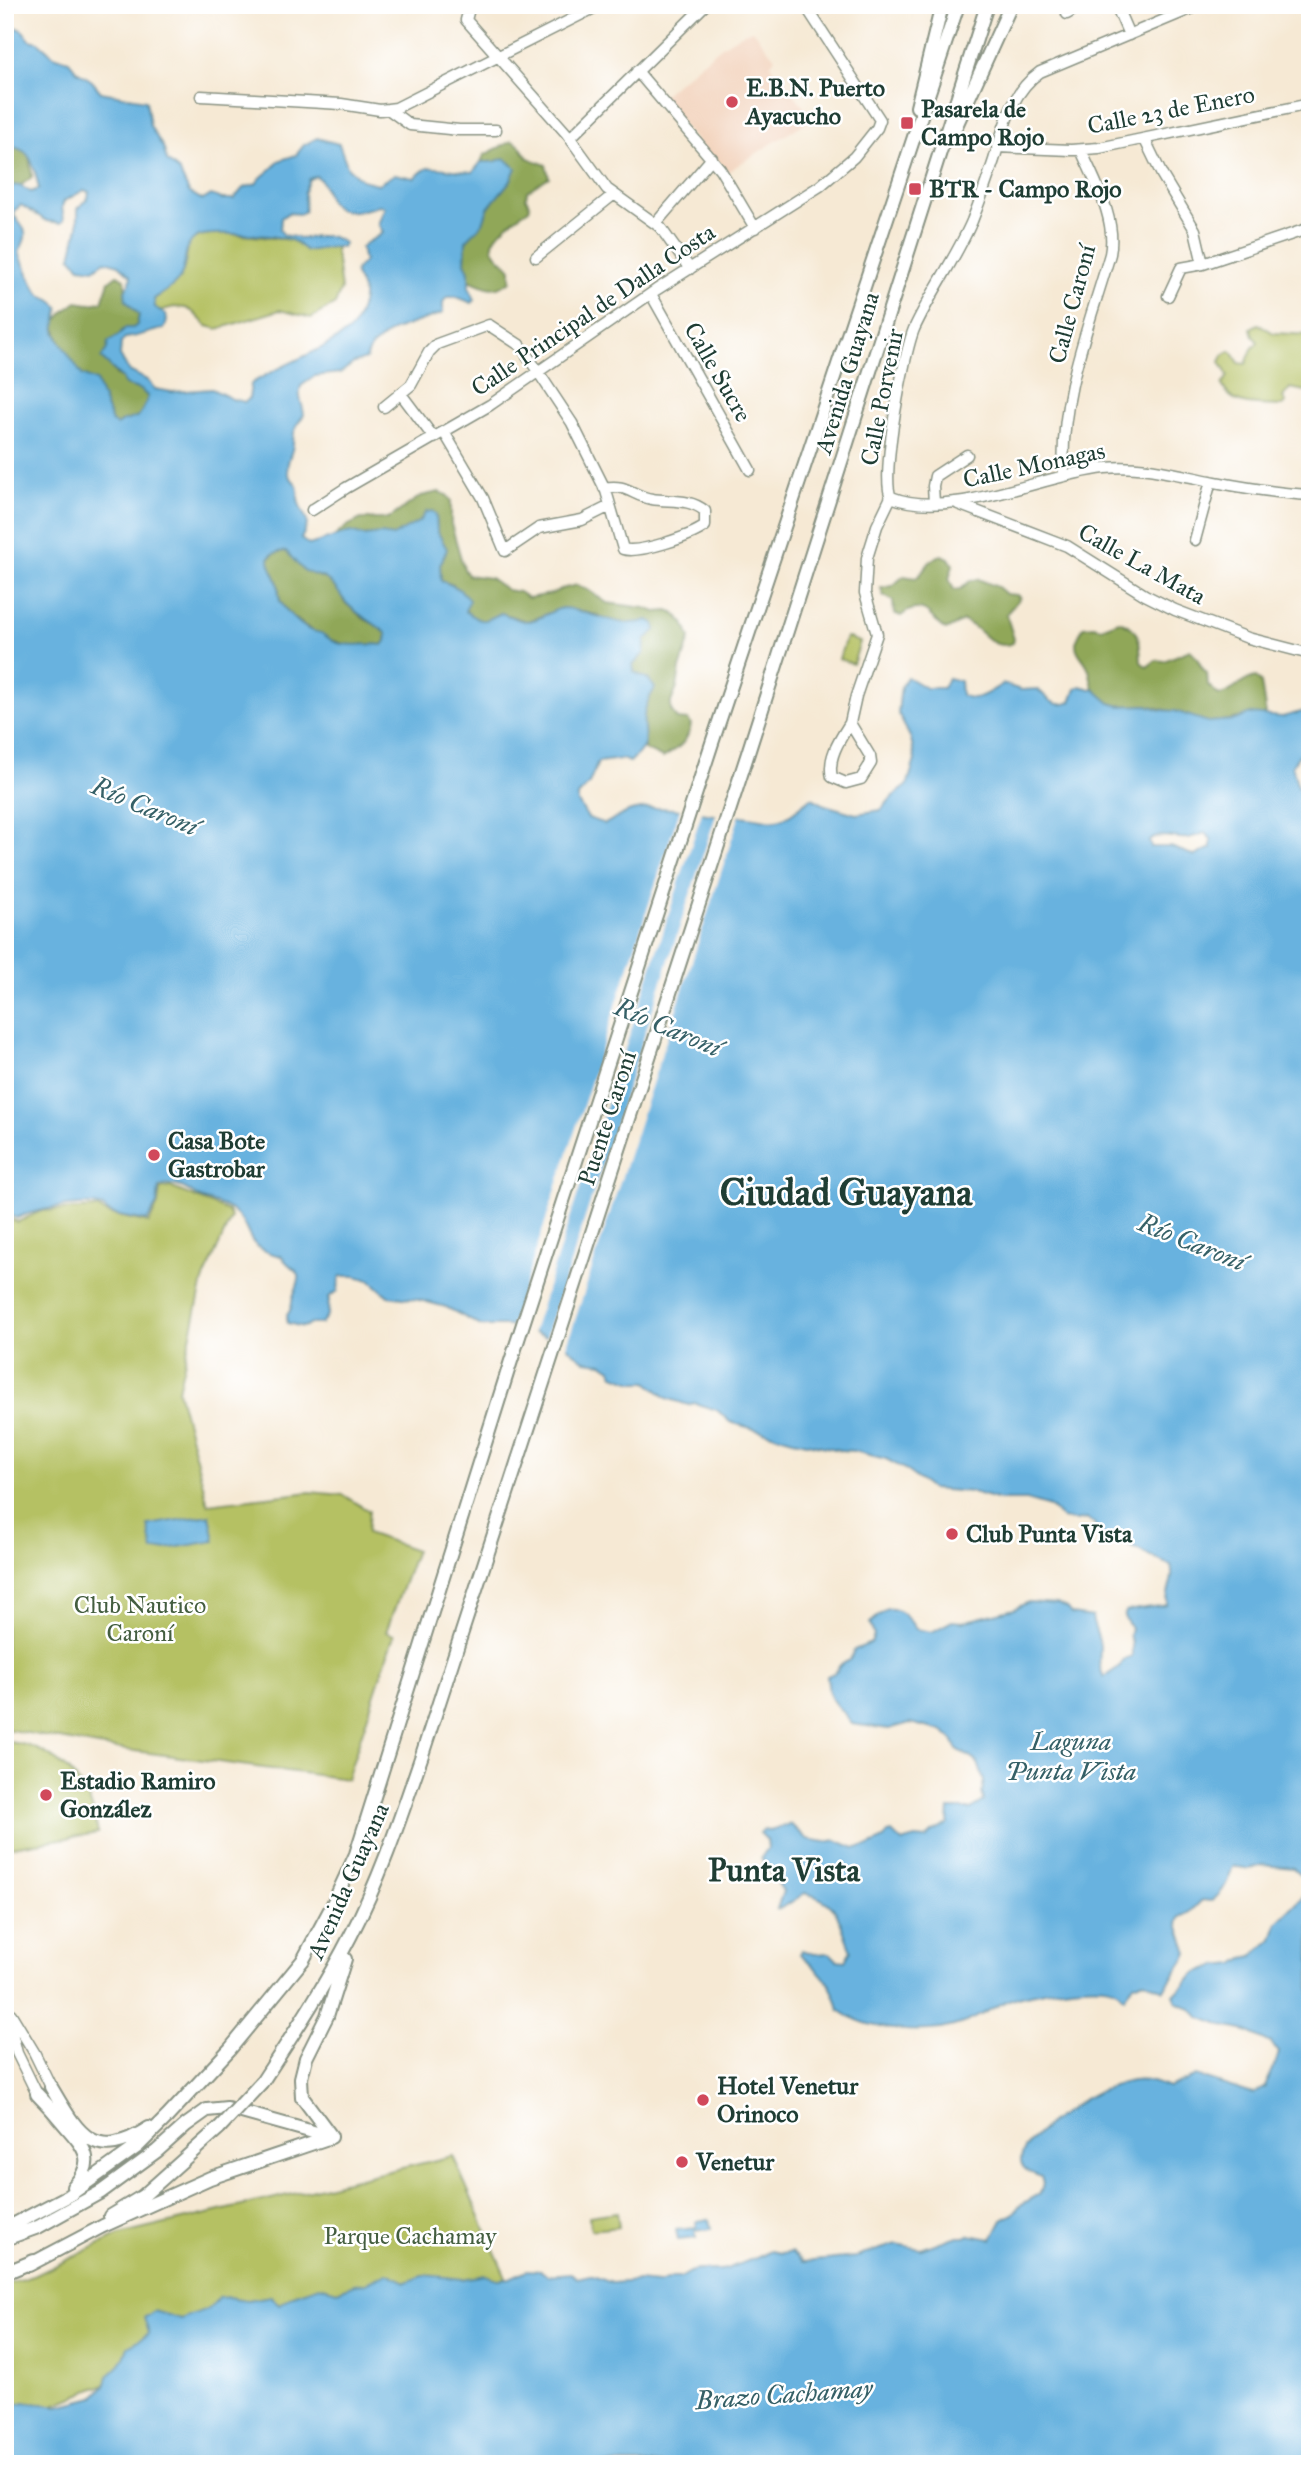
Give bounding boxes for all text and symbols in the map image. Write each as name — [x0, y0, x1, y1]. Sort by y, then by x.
place label: E.B.N. Puerto Ayacucho — [744, 73, 885, 131]
street label: Calle 23 de Enero — [1085, 79, 1257, 141]
marker: E.B.N. Puerto Ayacucho — [724, 94, 740, 110]
place label: Pasarela de Campo Rojo — [921, 94, 1044, 152]
marker: Pasarela de Campo Rojo — [899, 115, 915, 131]
place label: BTR - Campo Rojo — [929, 174, 1122, 204]
marker: BTR - Campo Rojo — [907, 181, 923, 197]
street label: Calle Principal de Dalla Costa — [465, 217, 721, 403]
street label: Calle Caroní — [1042, 240, 1103, 367]
street label: Avenida Guayana — [808, 288, 886, 459]
street label: Calle Sucre — [677, 317, 759, 427]
street label: Calle Porvenir — [854, 326, 910, 468]
street label: Calle Monagas — [960, 435, 1108, 495]
street label: Calle La Mata — [1073, 517, 1212, 612]
water label: Río Caroní — [86, 769, 208, 845]
water label: Río Caroní — [609, 990, 731, 1066]
street label: Puente Caroní — [571, 1045, 643, 1189]
place label: Casa Bote Gastrobar — [168, 1126, 266, 1184]
marker: Casa Bote Gastrobar — [146, 1147, 162, 1163]
district label: Ciudad Guayana — [720, 1169, 973, 1215]
water label: Río Caroní — [1133, 1206, 1255, 1280]
place label: Club Punta Vista — [966, 1519, 1133, 1549]
marker: Club Punta Vista — [944, 1526, 960, 1542]
park label: Club Nautico Caroní — [74, 1590, 206, 1648]
water label: Laguna Punta Vista — [1006, 1725, 1136, 1787]
place label: Estadio Ramiro González — [60, 1766, 215, 1824]
marker: Estadio Ramiro González — [38, 1787, 54, 1803]
street label: Avenida Guayana — [300, 1797, 396, 1965]
district label: Punta Vista — [708, 1851, 861, 1890]
place label: Hotel Venetur Orinoco — [717, 2071, 859, 2129]
marker: Hotel Venetur Orinoco — [695, 2092, 711, 2108]
place label: Venetur — [695, 2147, 775, 2177]
marker: Venetur — [674, 2154, 690, 2170]
park label: Parque Cachamay — [323, 2221, 497, 2251]
water label: Brazo Cachamay — [693, 2372, 875, 2416]

